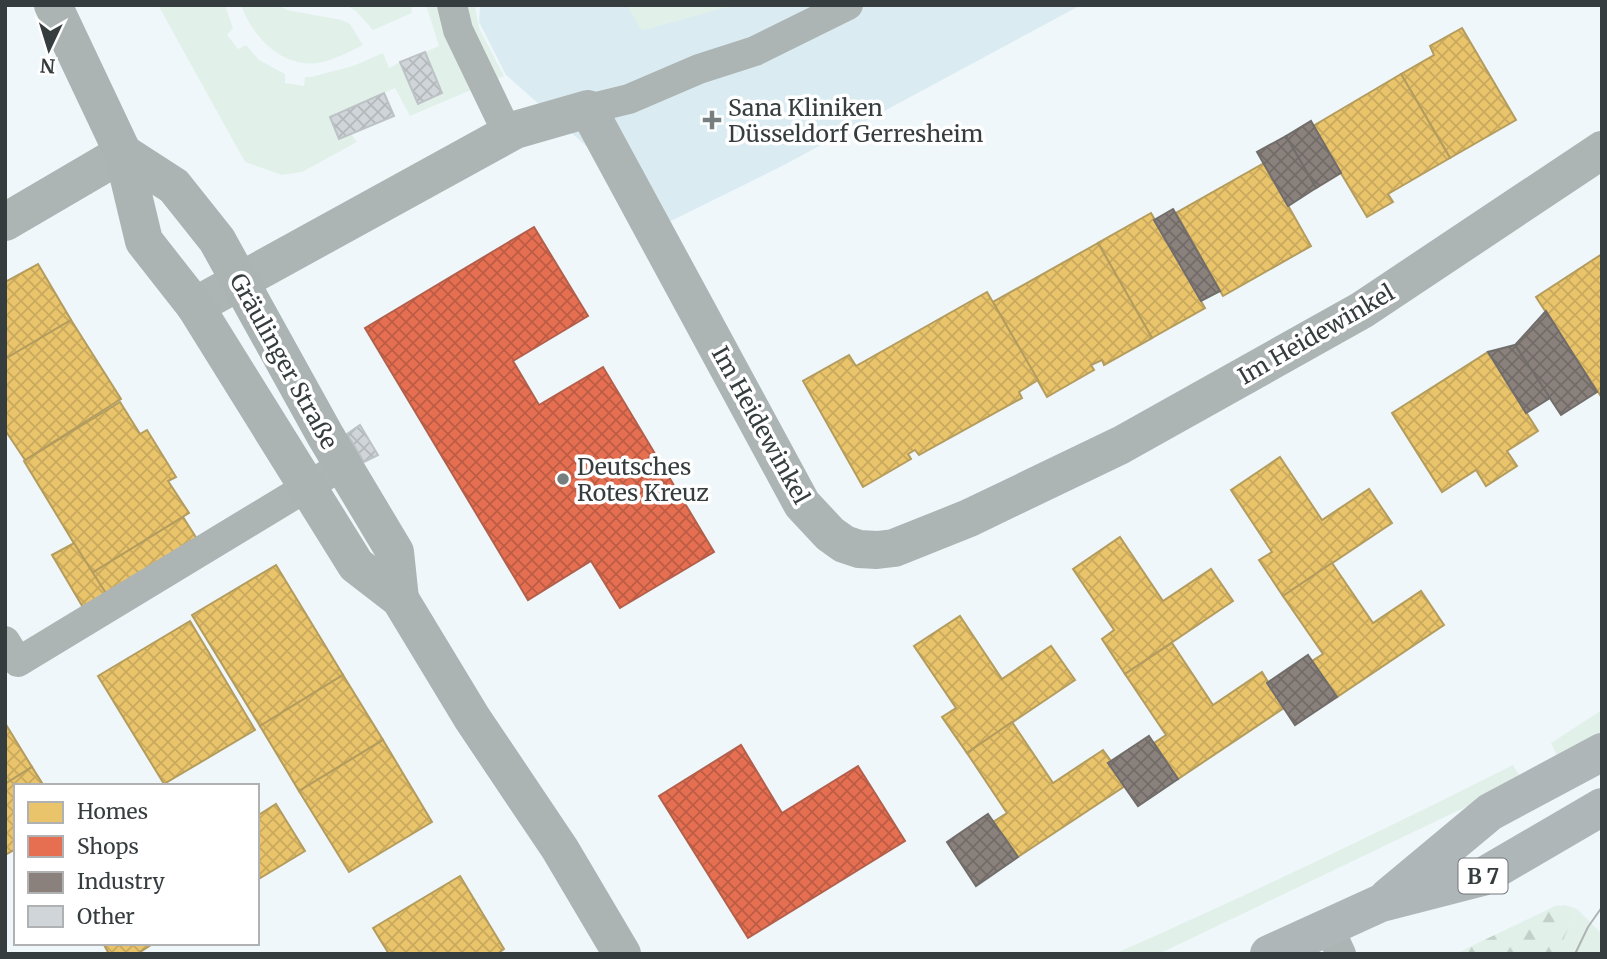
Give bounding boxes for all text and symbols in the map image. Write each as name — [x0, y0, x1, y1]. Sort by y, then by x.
north arrow — [14, 14, 84, 84]
text: N — [39, 53, 56, 78]
place label: Sana Kliniken Düsseldorf Gerresheim — [728, 93, 984, 148]
marker: Sana Kliniken Düsseldorf Gerresheim — [702, 110, 722, 130]
street label: Gräulinger Straße — [224, 268, 344, 454]
street label: Im Heidewinkel — [1233, 278, 1399, 390]
street label: Im Heidewinkel — [706, 341, 816, 509]
place label: Deutsches Rotes Kreuz — [577, 452, 709, 507]
marker: Deutsches Rotes Kreuz — [555, 471, 571, 487]
legend — [14, 784, 259, 945]
text: Homes — [77, 798, 148, 825]
text: Shops — [77, 833, 139, 860]
road number: B 7 — [1458, 858, 1508, 894]
text: Industry — [77, 868, 166, 895]
text: Other — [77, 903, 135, 930]

